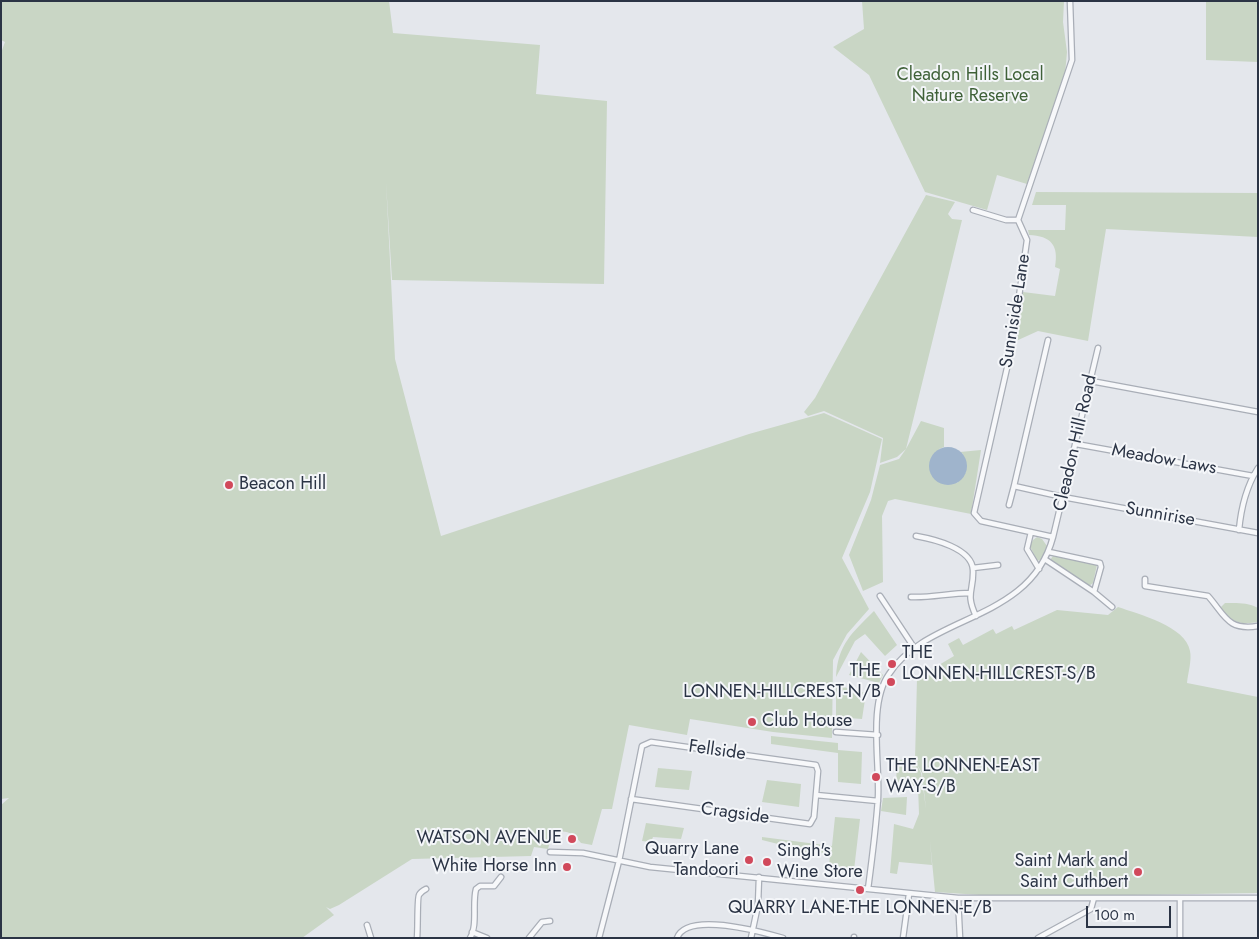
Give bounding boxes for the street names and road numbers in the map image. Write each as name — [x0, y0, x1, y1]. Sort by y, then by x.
street label: Sunniside Lane — [996, 252, 1036, 370]
street label: Cleadon Hill Road — [1050, 373, 1102, 513]
street label: Meadow Laws — [1110, 440, 1218, 480]
street label: Sunnirise — [1124, 498, 1196, 532]
street label: Fellside — [687, 736, 747, 766]
street label: Cragside — [699, 799, 771, 829]

